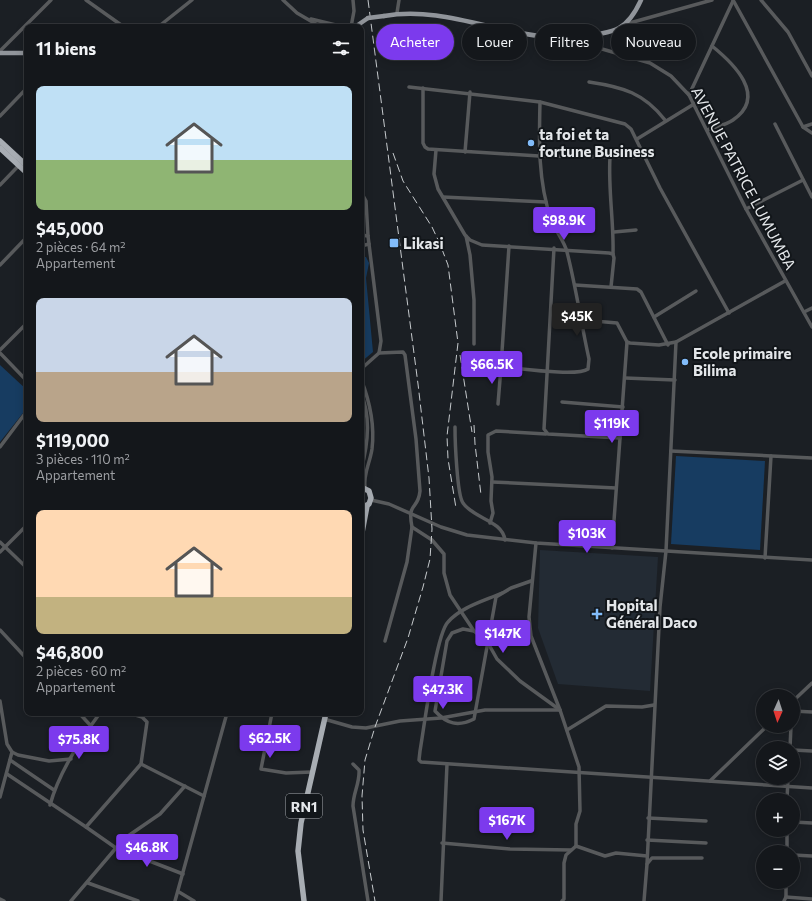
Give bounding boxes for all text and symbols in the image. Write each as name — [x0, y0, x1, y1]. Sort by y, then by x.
chip: Acheter — [376, 24, 454, 60]
chip: Louer — [462, 24, 527, 60]
chip: Filtres — [535, 24, 603, 60]
chip: Nouveau — [611, 24, 696, 60]
icon: filters — [330, 37, 352, 59]
text: 11 biens — [36, 38, 96, 59]
street label: AVENUE PATRICE LUMUMBA — [688, 83, 800, 273]
icon: home — [158, 112, 230, 184]
place label: ta foi et ta fortune Business — [539, 125, 655, 160]
marker: ta foi et ta fortune Business — [526, 138, 536, 148]
pin: $98.9K — [531, 207, 597, 241]
text: $98.9K — [542, 212, 586, 228]
text: $45,000 — [36, 218, 104, 239]
place label: Likasi — [403, 234, 444, 252]
marker: Likasi — [388, 237, 400, 249]
text: 2 pièces · 64 m² — [36, 239, 126, 255]
text: Appartement — [36, 255, 115, 271]
pin: $45K — [553, 303, 601, 337]
text: $45K — [561, 308, 593, 324]
icon: home — [158, 324, 230, 396]
place label: Ecole primaire Bilima — [693, 344, 791, 379]
pin: $66.5K — [459, 351, 525, 385]
text: $66.5K — [470, 356, 514, 372]
marker: Ecole primaire Bilima — [680, 357, 690, 367]
pin: $119K — [584, 410, 640, 444]
text: $119K — [594, 415, 630, 431]
text: $119,000 — [36, 430, 109, 451]
text: 3 pièces · 110 m² — [36, 451, 130, 467]
text: Appartement — [36, 467, 115, 483]
pin: $103K — [559, 520, 615, 554]
text: $103K — [568, 525, 606, 541]
icon: home — [158, 536, 230, 608]
place label: Hopital Général Daco — [606, 596, 697, 631]
marker: Hopital Général Daco — [591, 608, 603, 620]
pin: $147K — [475, 620, 531, 654]
text: $147K — [484, 625, 522, 641]
text: $46,800 — [36, 642, 104, 663]
text: 2 pièces · 60 m² — [36, 663, 126, 679]
pin: $47.3K — [410, 676, 476, 710]
text: Appartement — [36, 679, 115, 695]
text: $47.3K — [422, 681, 464, 697]
north arrow — [756, 689, 800, 733]
map controls — [756, 689, 800, 889]
pin: $62.5K — [237, 725, 303, 759]
pin: $75.8K — [46, 726, 112, 760]
text: $62.5K — [249, 730, 291, 746]
text: $75.8K — [58, 731, 100, 747]
button: layers — [756, 741, 800, 785]
button: + — [756, 793, 800, 837]
road number: RN1 — [286, 794, 322, 818]
pin: $167K — [479, 807, 535, 841]
text: $167K — [488, 812, 526, 828]
pin: $46.8K — [114, 834, 180, 868]
text: $46.8K — [125, 839, 169, 855]
button: − — [756, 845, 800, 889]

